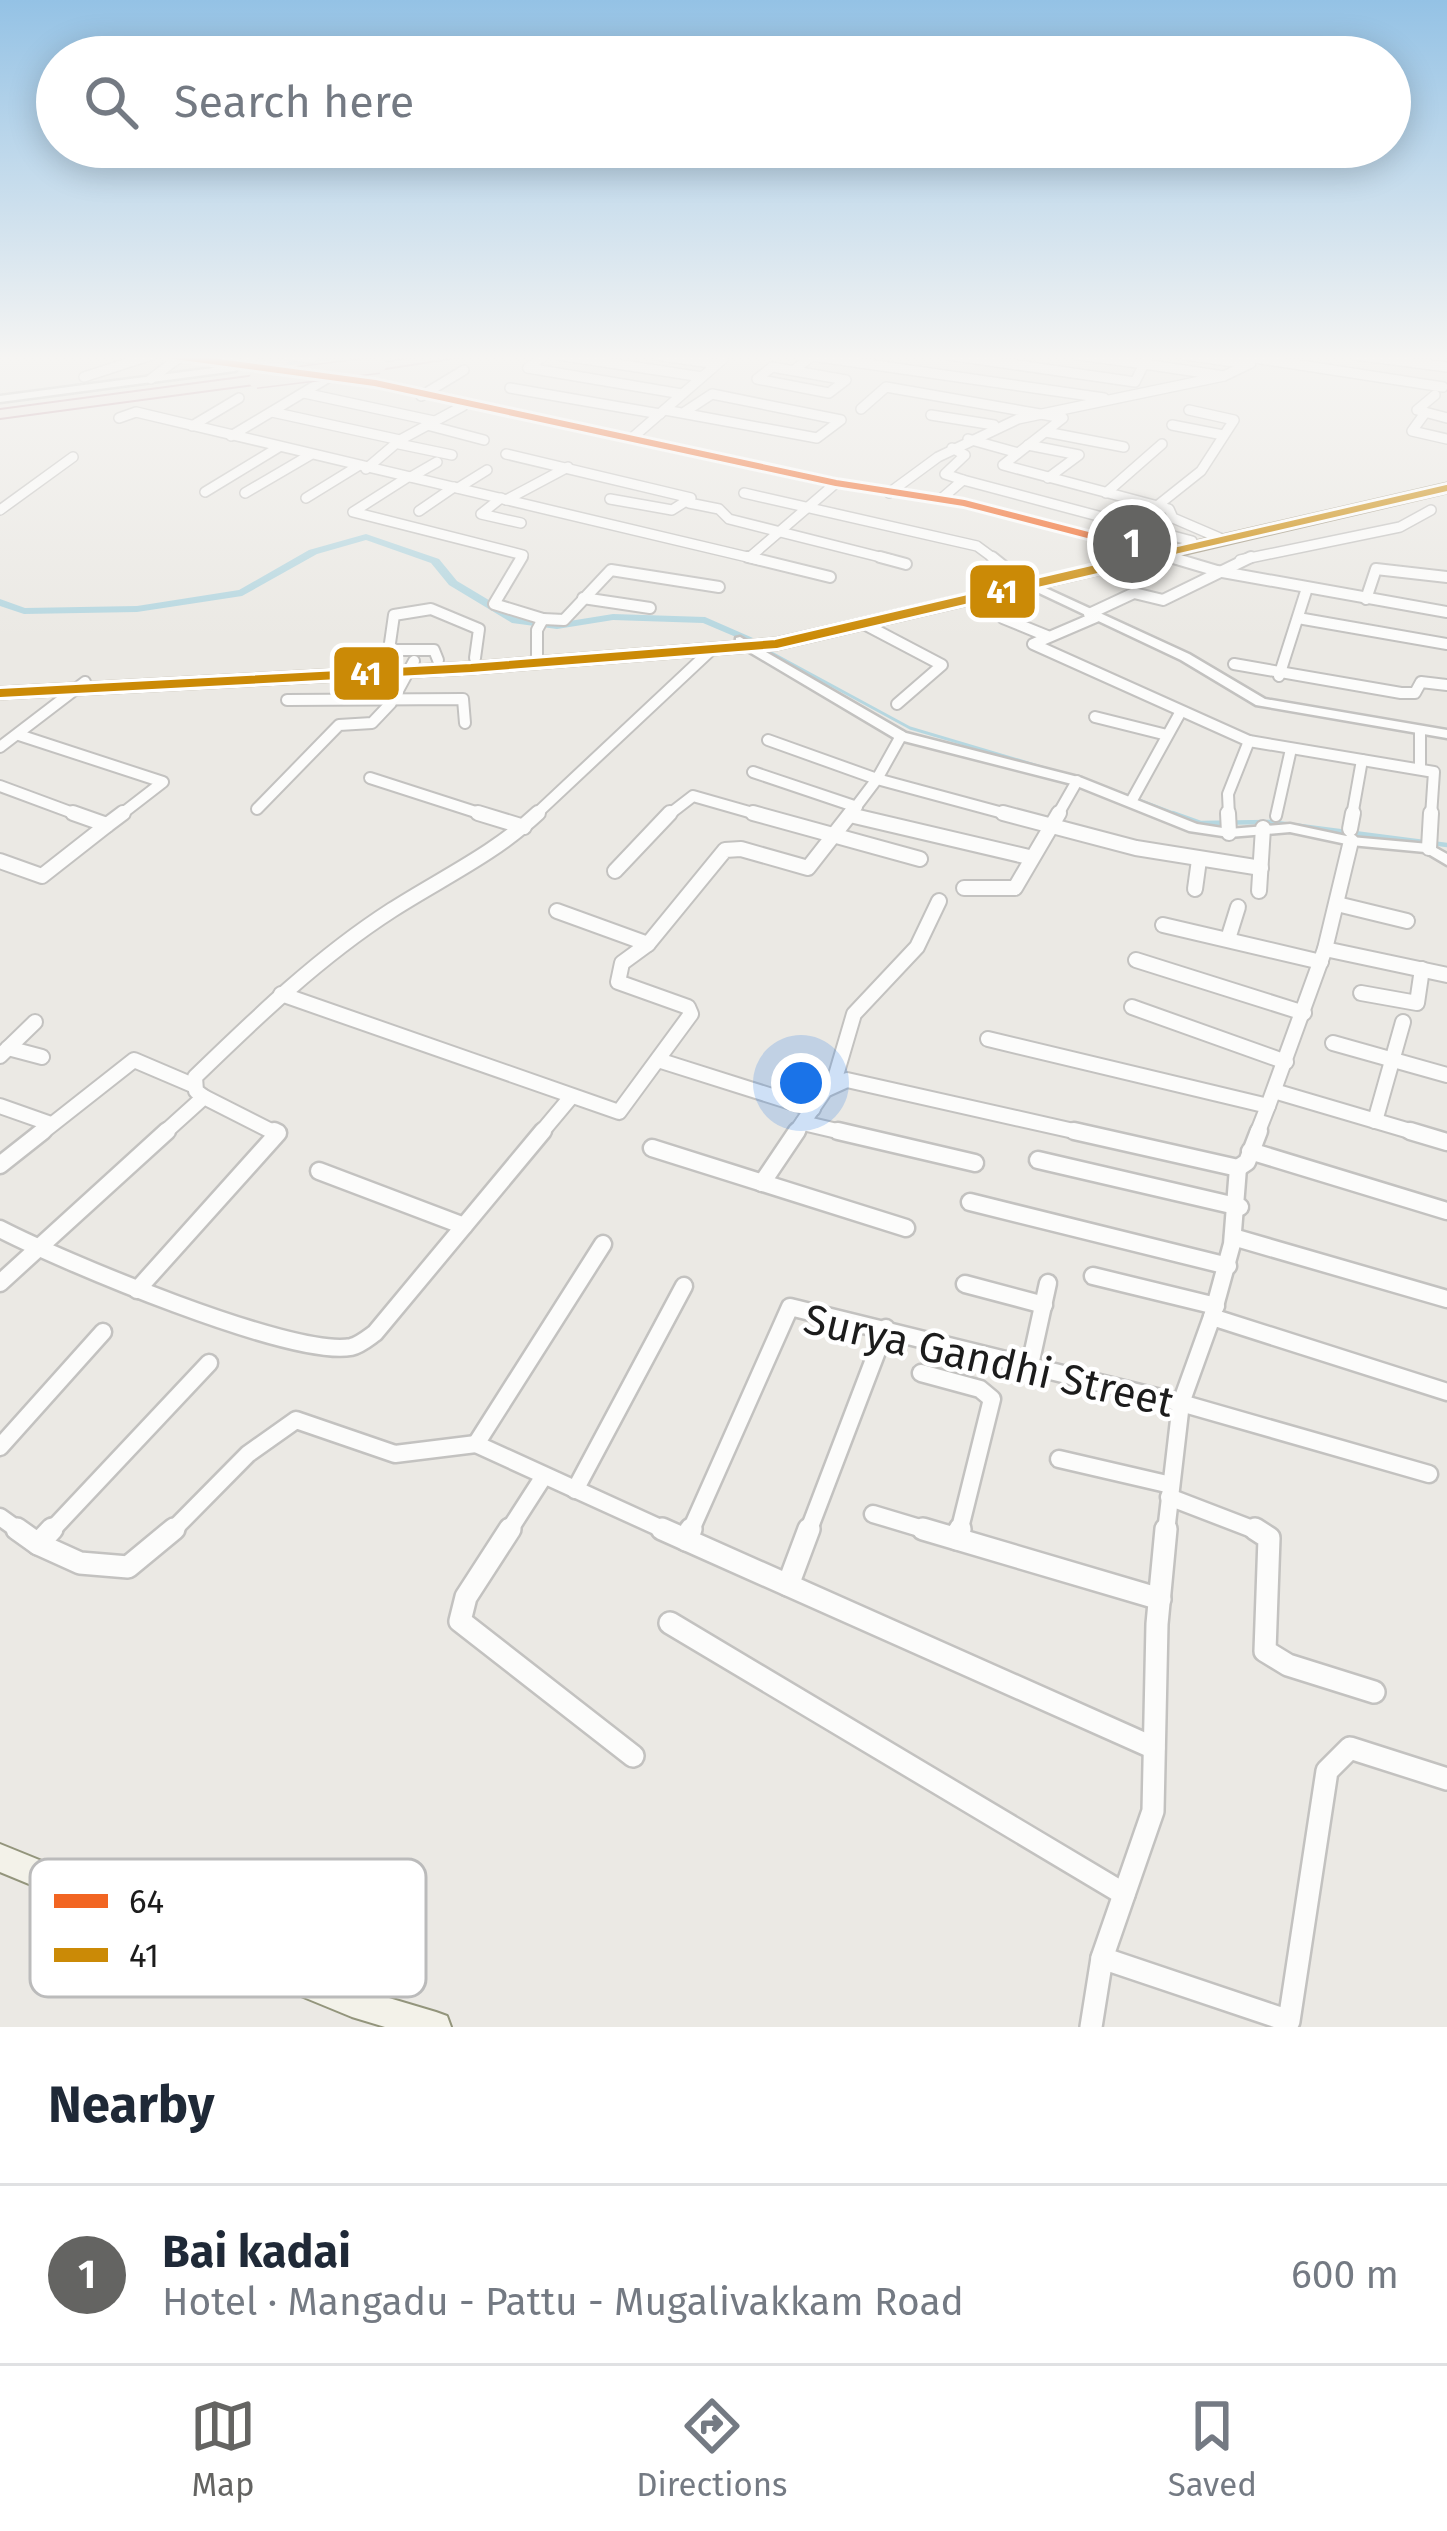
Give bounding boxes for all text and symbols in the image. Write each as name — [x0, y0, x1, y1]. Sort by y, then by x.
search box — [36, 36, 1411, 168]
icon: search — [78, 69, 144, 135]
text: Search here — [174, 75, 414, 129]
pin: 1 — [1093, 499, 1171, 589]
line badge: 41 — [968, 563, 1037, 620]
text: 41 — [986, 572, 1018, 612]
line badge: 41 — [332, 645, 401, 702]
text: 41 — [350, 654, 382, 694]
your location — [771, 1053, 831, 1113]
street label: Surya Gandhi Street — [799, 1294, 1179, 1428]
legend — [30, 1859, 426, 1997]
text: 64 — [129, 1882, 164, 1922]
text: 41 — [129, 1936, 159, 1976]
text: Nearby — [48, 2074, 214, 2136]
text: Bai kadai — [162, 2225, 351, 2279]
text: 1 — [78, 2252, 96, 2298]
text: 600 m — [1291, 2252, 1399, 2298]
text: Hotel · Mangadu - Pattu - Mugalivakkam Road — [162, 2279, 964, 2325]
tab: Map — [190, 2393, 256, 2505]
tab: Directions — [636, 2393, 788, 2505]
tab: Saved — [1168, 2393, 1257, 2505]

